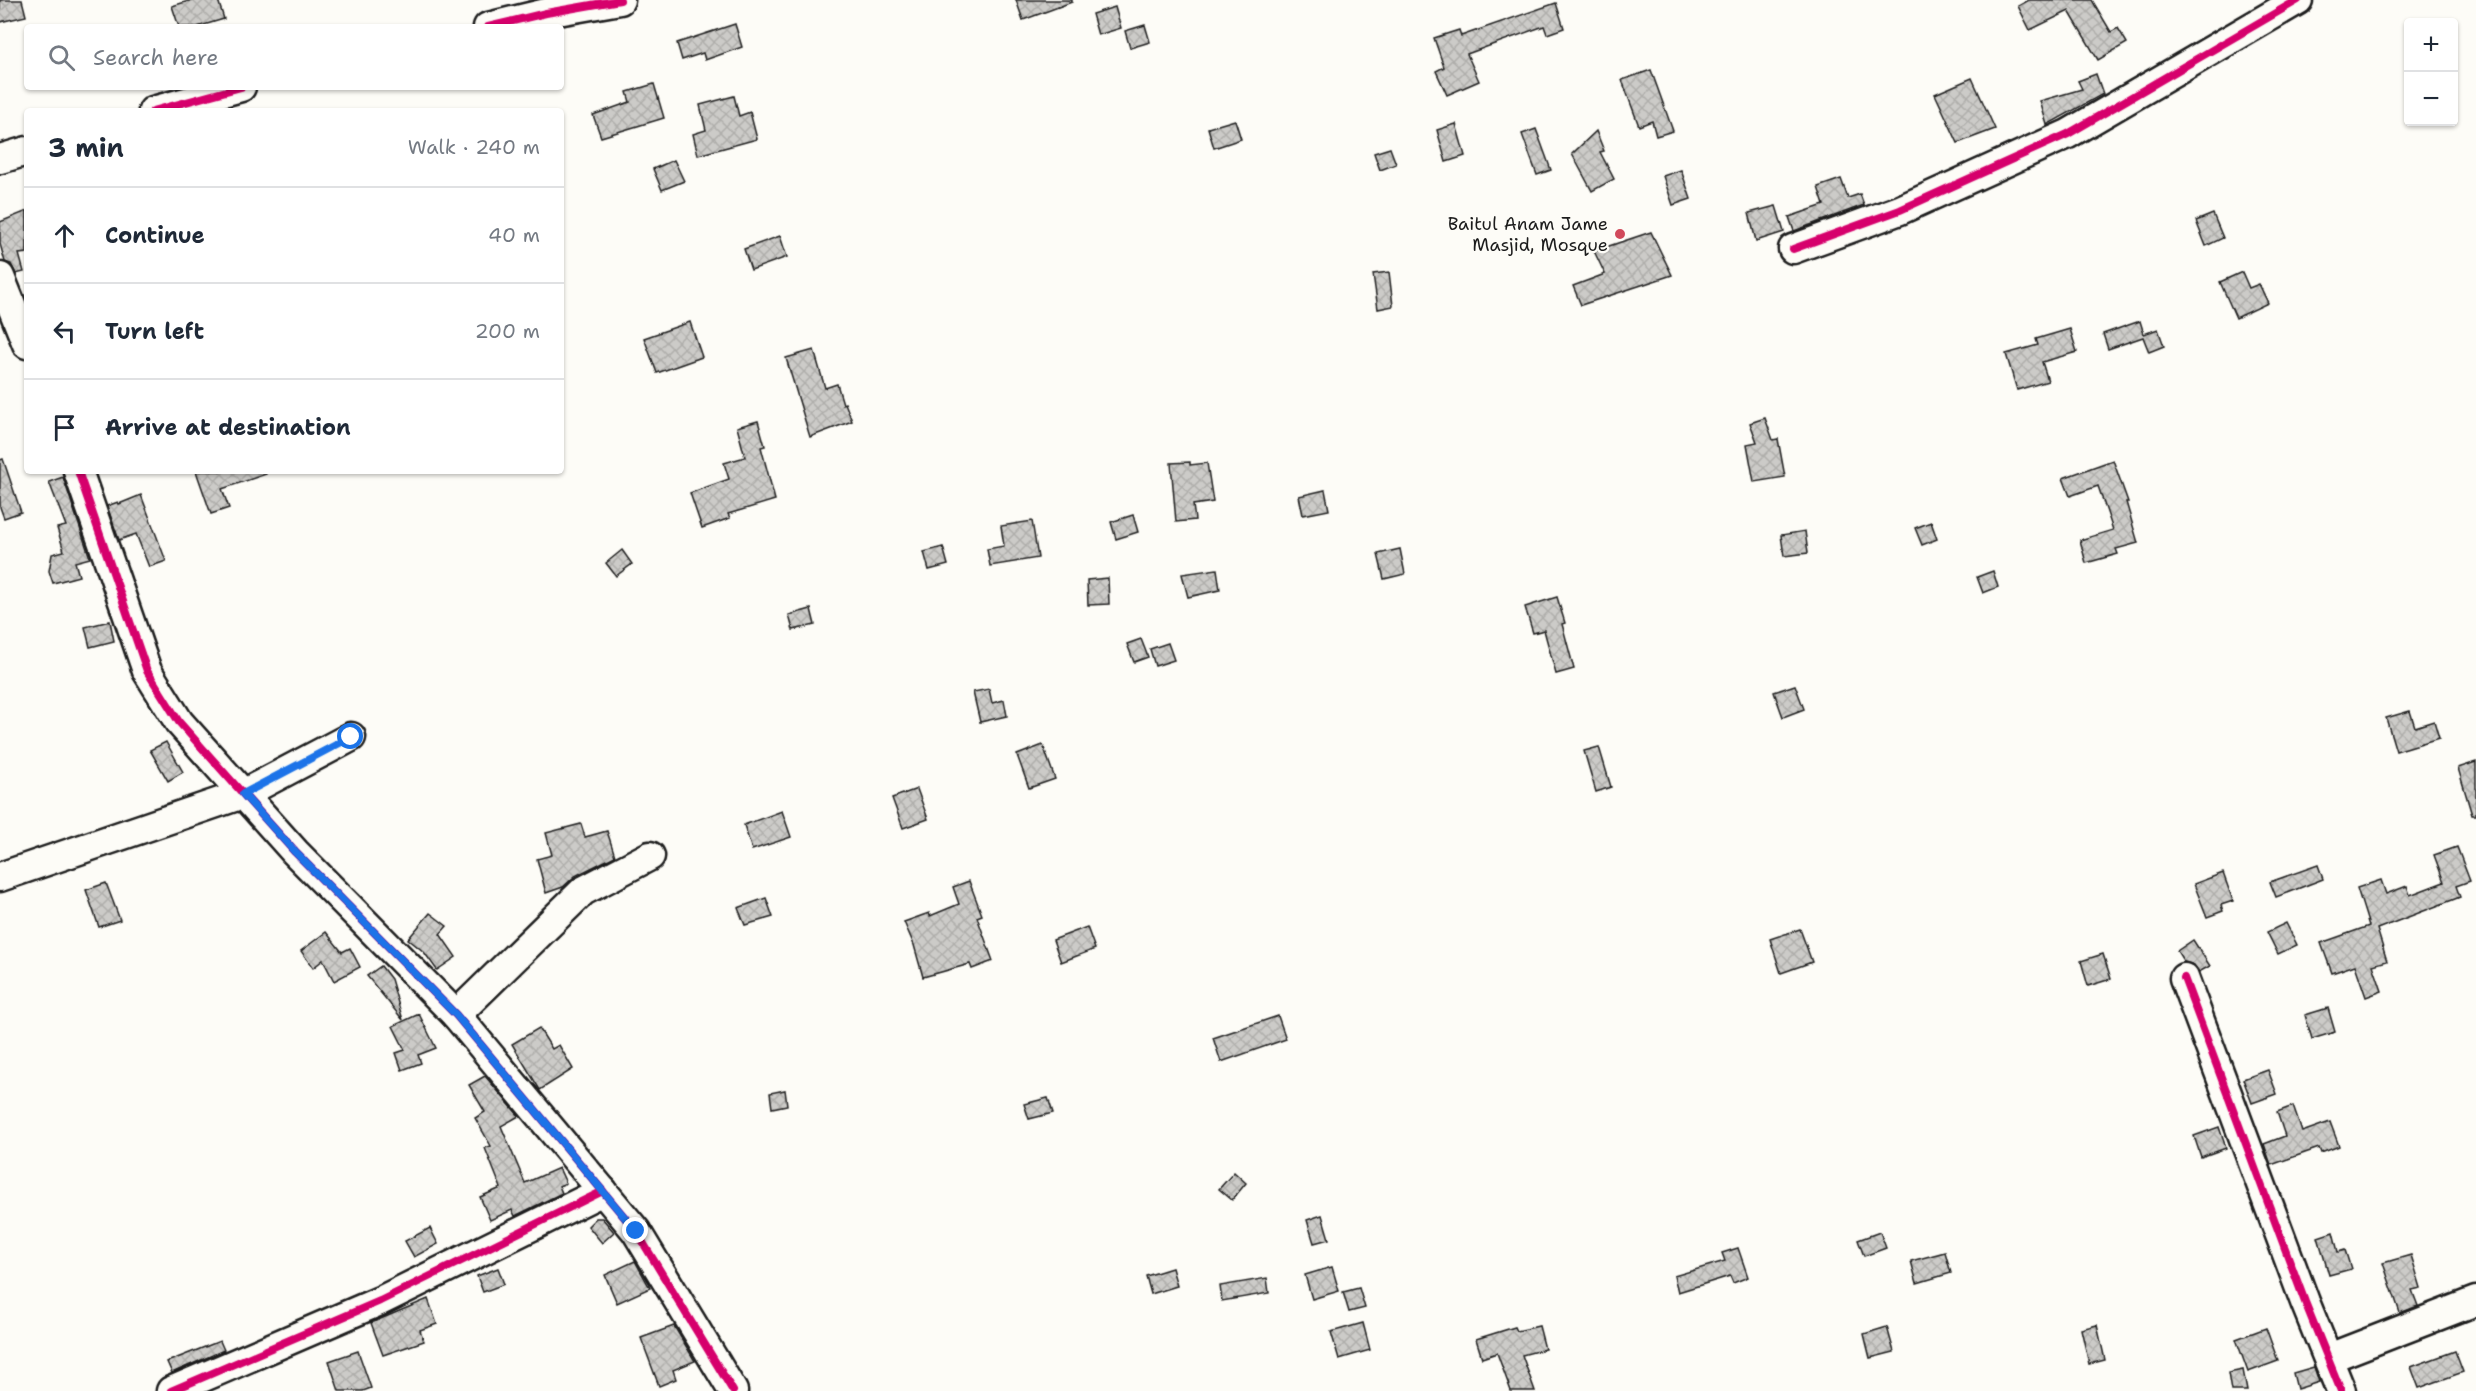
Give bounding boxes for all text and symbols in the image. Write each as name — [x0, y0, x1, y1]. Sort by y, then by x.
map controls — [2404, 18, 2458, 126]
button: + — [2404, 18, 2458, 72]
search box — [24, 24, 564, 90]
icon: search — [45, 41, 78, 74]
text: Search here — [93, 43, 219, 72]
button: − — [2404, 72, 2458, 126]
text: 3 min — [48, 130, 124, 165]
text: Walk · 240 m — [408, 134, 540, 160]
place label: Baitul Anam Jame Masjid, Mosque — [1448, 212, 1608, 257]
icon: ahead — [48, 219, 81, 252]
text: Continue — [105, 221, 205, 250]
text: 40 m — [488, 222, 540, 248]
marker: Baitul Anam Jame Masjid, Mosque — [1613, 227, 1627, 241]
icon: left — [48, 315, 81, 348]
text: Turn left — [105, 317, 204, 346]
text: 200 m — [475, 318, 540, 344]
icon: arrive — [48, 411, 81, 444]
text: Arrive at destination — [105, 413, 351, 442]
route start — [337, 723, 363, 749]
route end — [622, 1217, 648, 1243]

